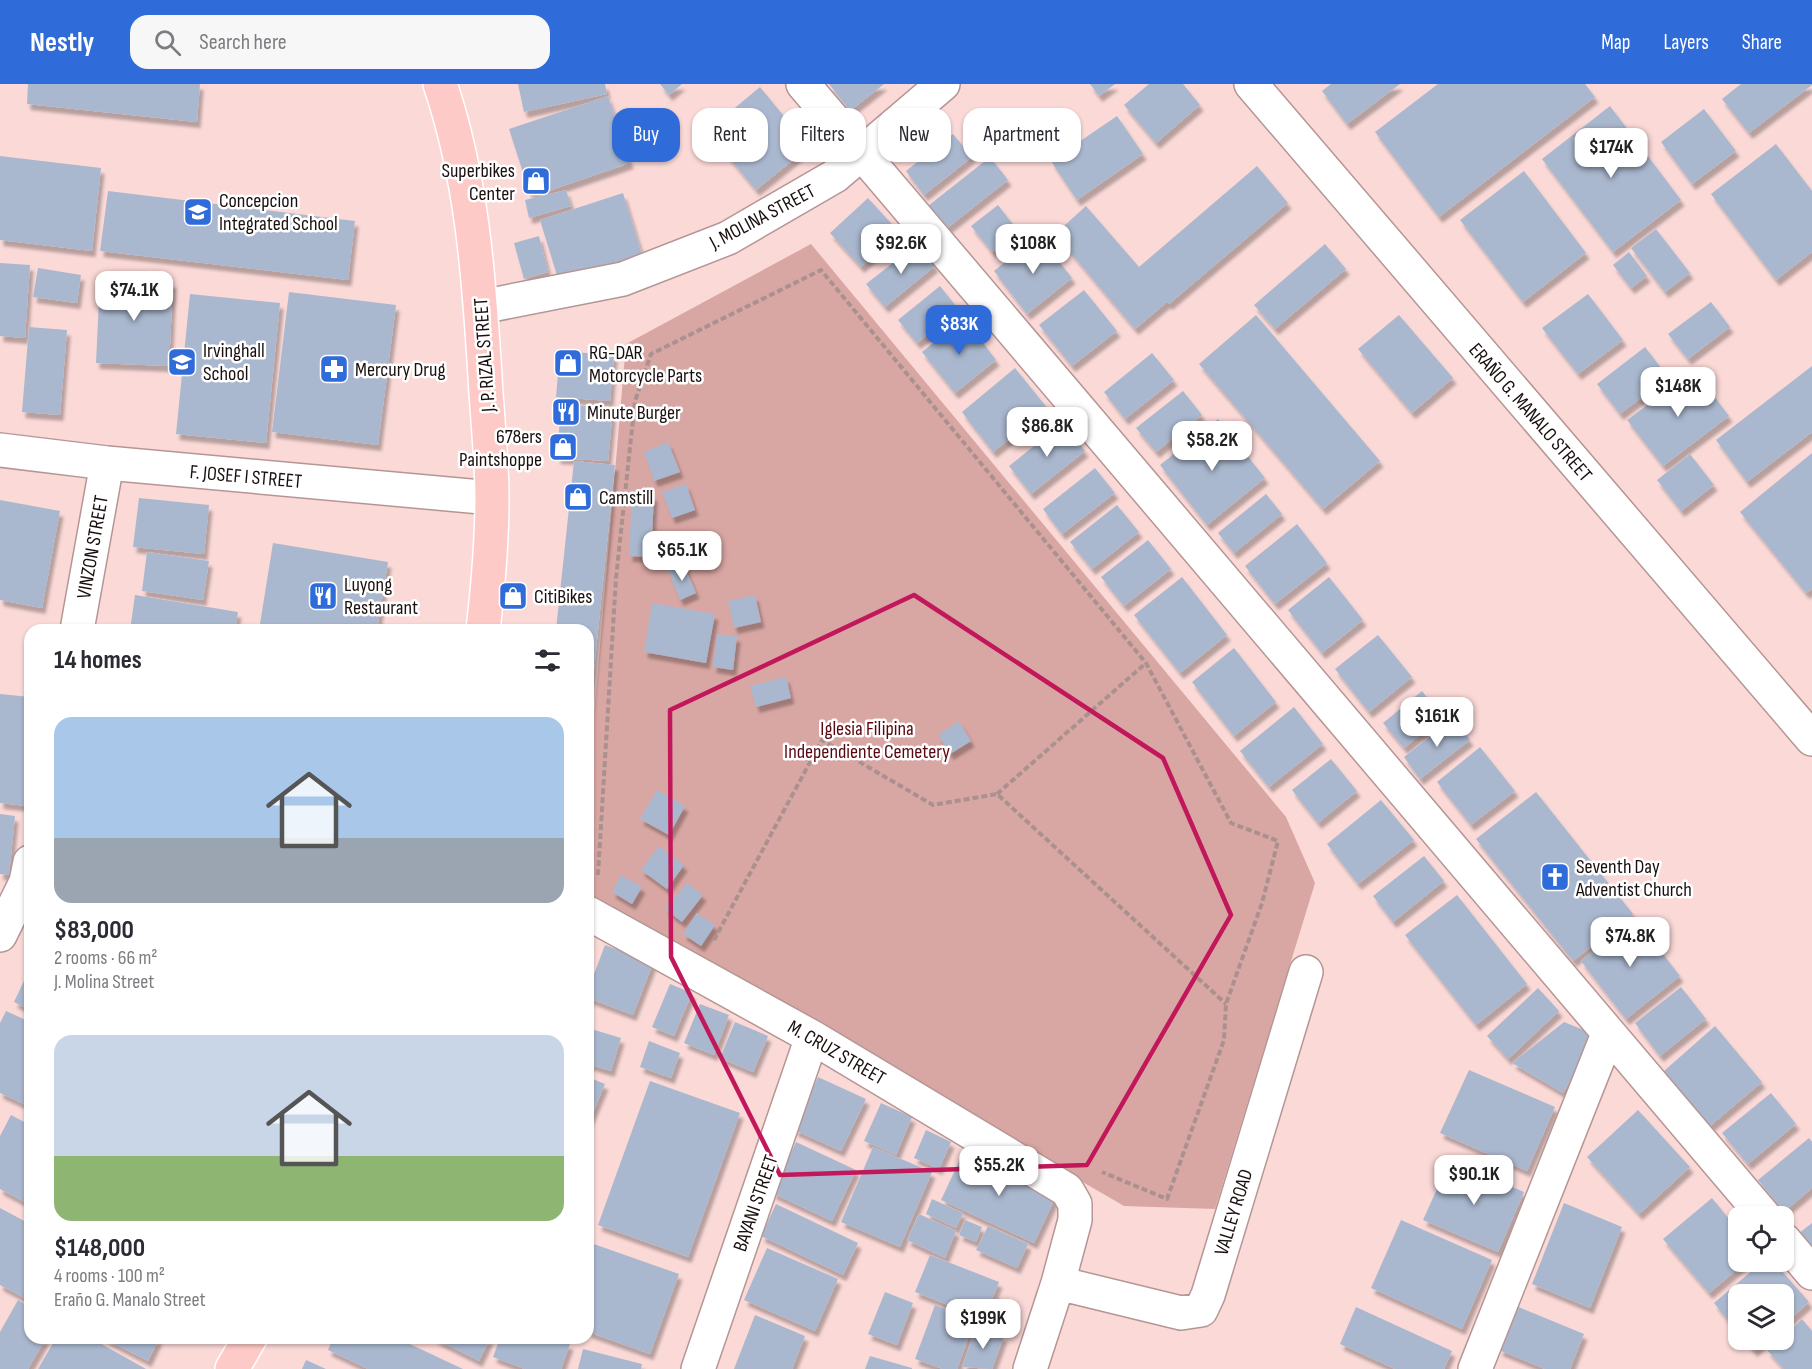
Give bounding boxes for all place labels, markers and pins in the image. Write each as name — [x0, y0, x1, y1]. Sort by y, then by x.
pin: $174K — [1569, 128, 1653, 179]
place label: Superbikes Center — [441, 159, 515, 206]
shop icon: Superbikes Center — [520, 165, 552, 197]
place label: Concepcion Integrated School — [219, 189, 338, 236]
school or university icon: Concepcion Integrated School — [182, 196, 214, 228]
pin: $92.6K — [852, 224, 950, 275]
pin: $108K — [991, 224, 1075, 275]
pin: $74.1K — [85, 271, 183, 322]
pin: $83K — [923, 305, 995, 356]
place label: Irvinghall School — [203, 339, 265, 386]
place label: RG-DAR Motorcycle Parts — [589, 341, 702, 388]
school or university icon: Irvinghall School — [166, 346, 198, 378]
shop icon: RG-DAR Motorcycle Parts — [552, 347, 584, 379]
pharmacy icon: Mercury Drug — [318, 353, 350, 385]
place label: Mercury Drug — [355, 358, 445, 382]
pin: $148K — [1636, 367, 1720, 418]
restaurant icon: Minute Burger — [550, 396, 582, 428]
place label: Minute Burger — [587, 401, 681, 425]
pin: $86.8K — [998, 407, 1096, 458]
pin: $58.2K — [1163, 421, 1261, 472]
place label: 678ers Paintshoppe — [459, 425, 542, 472]
shop icon: 678ers Paintshoppe — [547, 431, 579, 463]
shop icon: Camstill — [562, 481, 594, 513]
place label: Camstill — [599, 486, 653, 510]
pin: $65.1K — [633, 531, 731, 582]
place label: Luyong Restaurant — [344, 573, 418, 620]
restaurant icon: Luyong Restaurant — [307, 580, 339, 612]
shop icon: CitiBikes — [497, 580, 529, 612]
place label: CitiBikes — [534, 585, 592, 609]
pin: $161K — [1395, 697, 1479, 748]
place label: Seventh Day Adventist Church — [1575, 855, 1692, 902]
church icon: Seventh Day Adventist Church — [1539, 861, 1571, 893]
pin: $74.8K — [1581, 917, 1679, 968]
pin: $55.2K — [950, 1146, 1048, 1197]
pin: $90.1K — [1425, 1155, 1523, 1206]
pin: $199K — [941, 1299, 1025, 1350]

